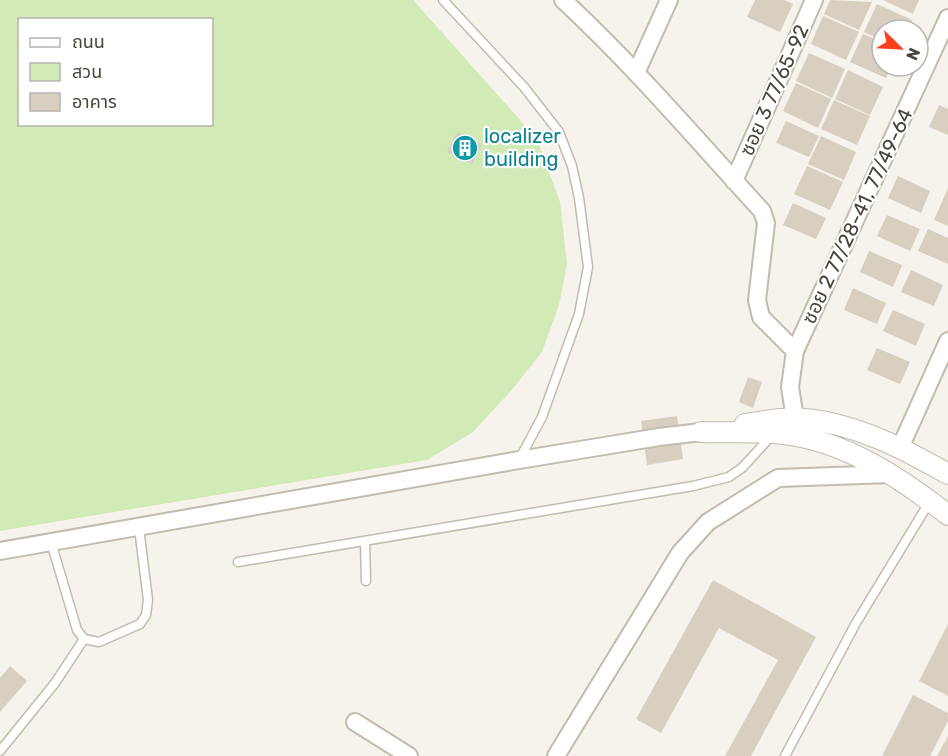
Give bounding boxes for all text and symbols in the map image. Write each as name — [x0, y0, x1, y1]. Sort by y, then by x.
legend — [18, 18, 213, 126]
north arrow — [870, 18, 930, 78]
street label: ซอย 3 77/65-92 — [734, 21, 814, 159]
text: ถนน — [72, 31, 105, 53]
text: N — [902, 45, 924, 63]
text: สวน — [72, 61, 102, 83]
text: อาคาร — [72, 91, 117, 113]
street label: ซอย 2 77/28-41, 77/49-64 — [796, 104, 918, 328]
place label: localizer building — [484, 124, 561, 171]
building icon: localizer building — [450, 133, 480, 163]

